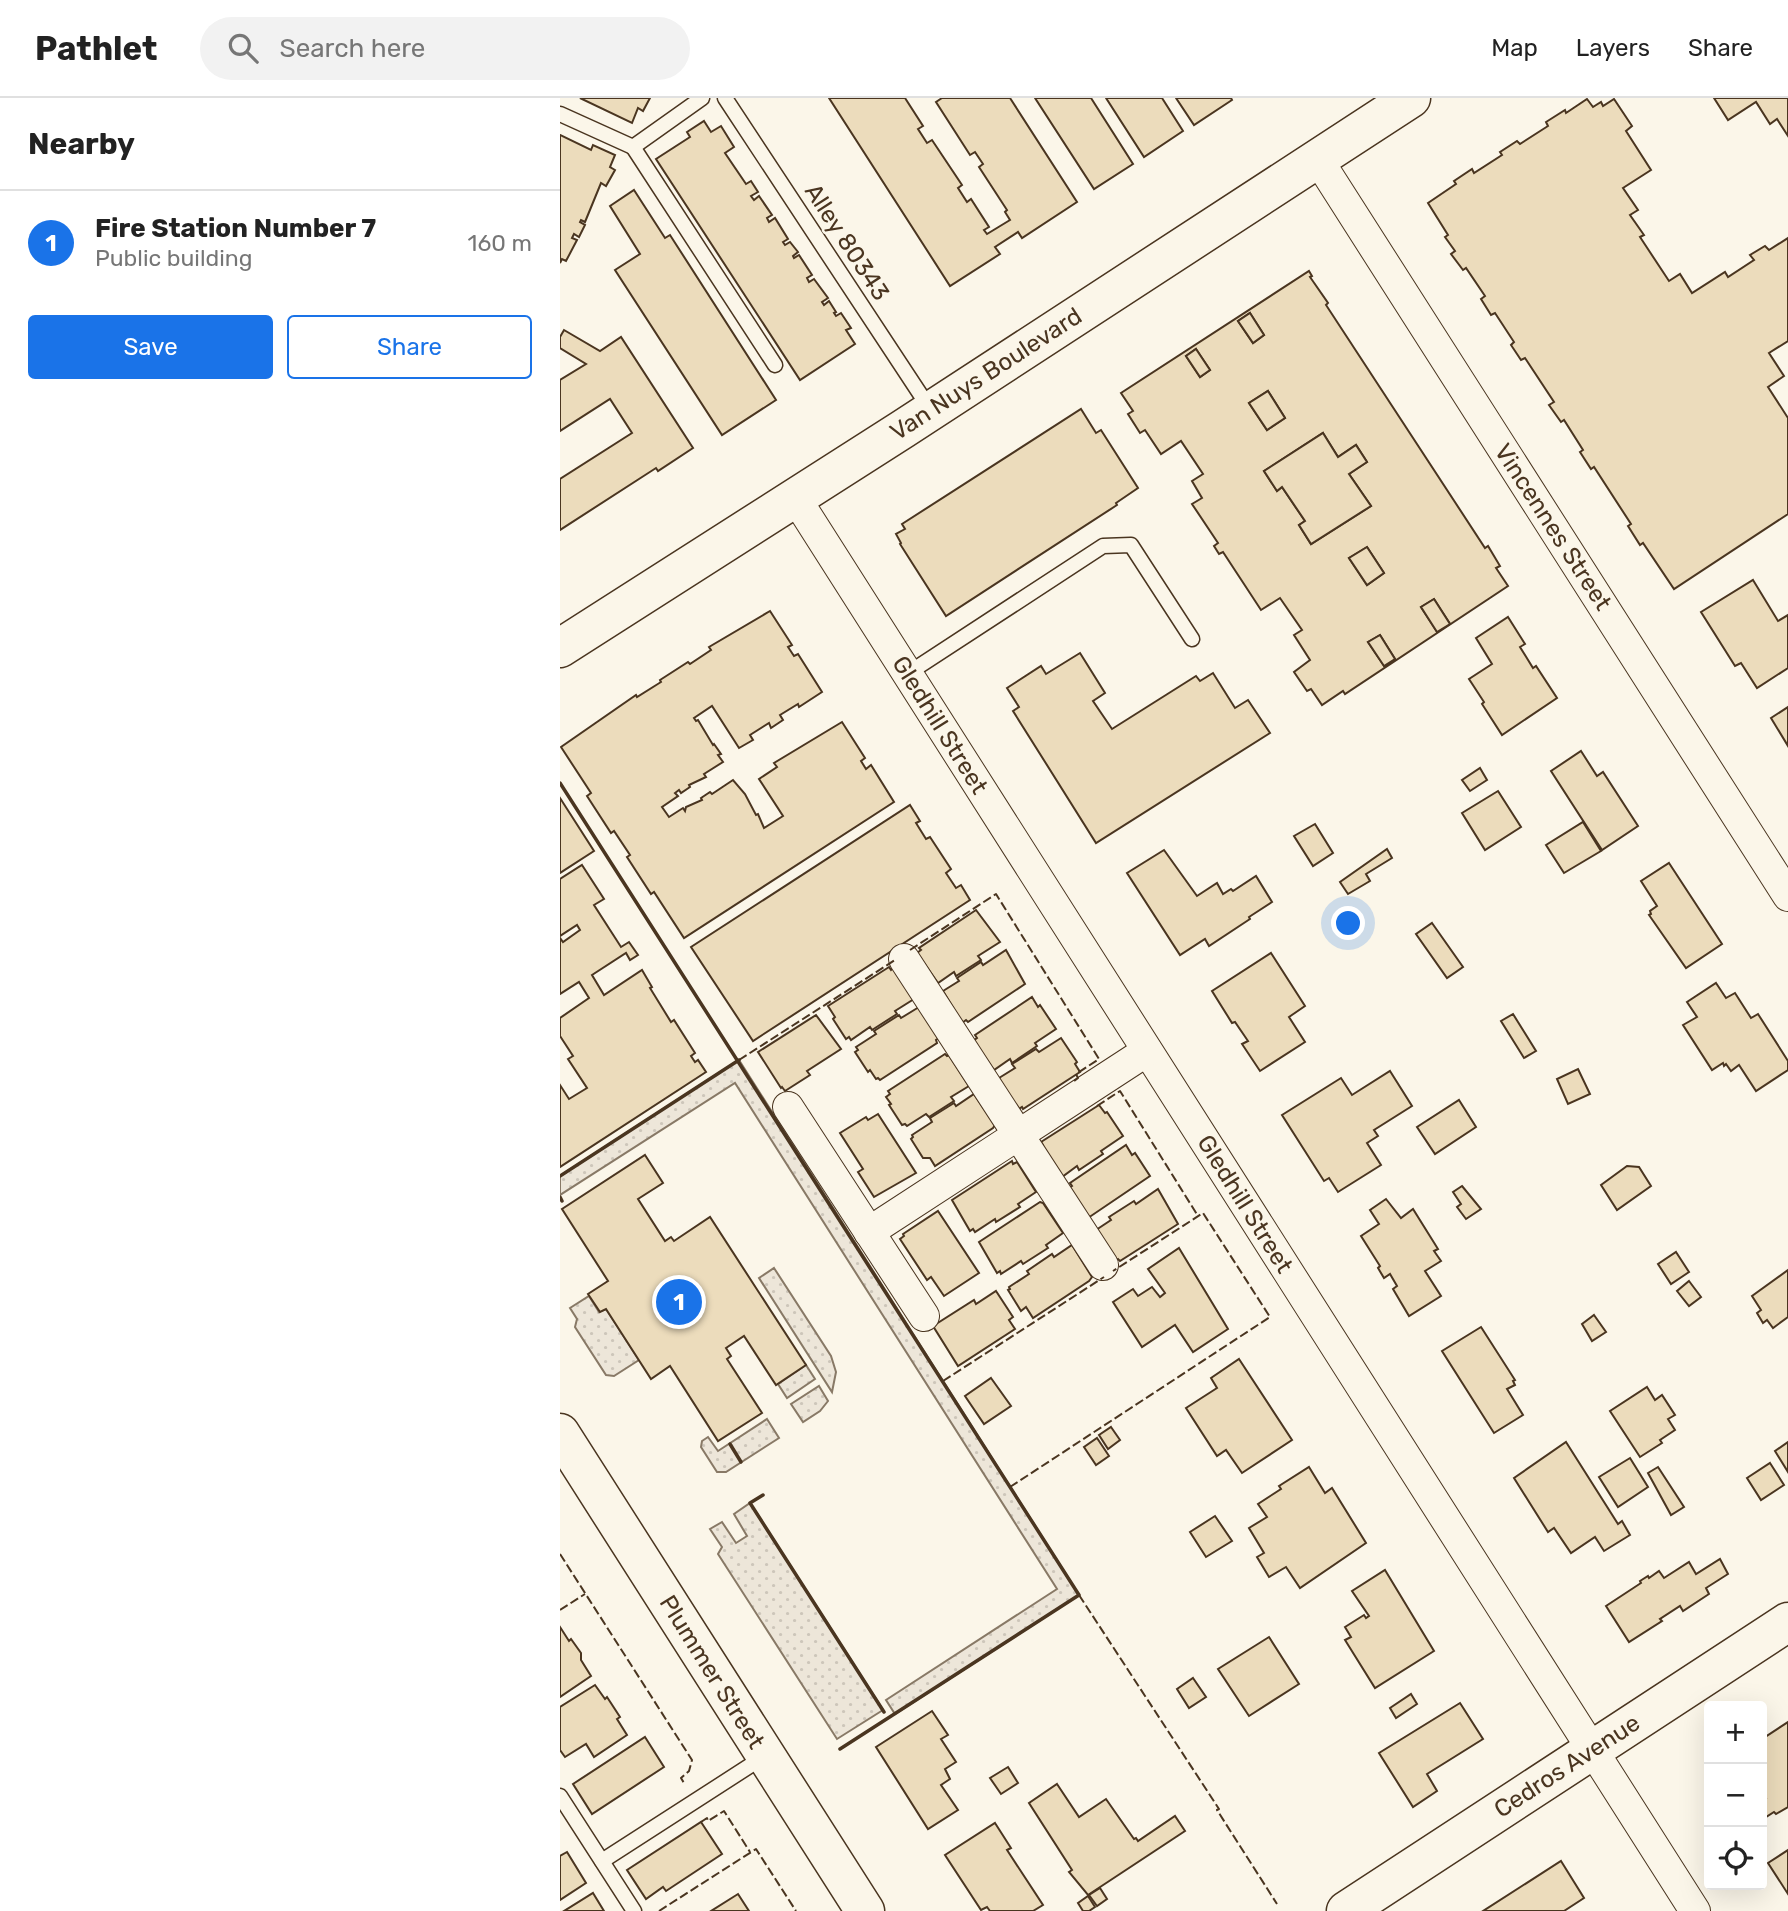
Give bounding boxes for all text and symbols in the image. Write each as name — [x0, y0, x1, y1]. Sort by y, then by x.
search box — [200, 17, 690, 80]
text: Pathlet — [35, 29, 158, 68]
icon: search — [224, 29, 262, 67]
text: Search here — [280, 33, 425, 64]
text: Map — [1491, 34, 1538, 62]
text: Layers — [1576, 34, 1650, 62]
text: Share — [1688, 34, 1753, 62]
text: Nearby — [28, 126, 135, 162]
street label: Alley 80343 — [799, 178, 895, 306]
text: Fire Station Number 7 — [95, 213, 376, 244]
text: 1 — [45, 229, 57, 257]
text: 160 m — [468, 229, 532, 257]
text: Public building — [95, 244, 252, 272]
street label: Van Nuys Boulevard — [885, 302, 1087, 446]
button: Save — [28, 315, 273, 379]
button: Share — [287, 315, 532, 379]
street label: Vincennes Street — [1489, 439, 1617, 615]
street label: Gledhill Street — [886, 651, 994, 799]
your location — [1331, 906, 1365, 940]
street label: Gledhill Street — [1191, 1130, 1299, 1278]
pin: 1 — [656, 1276, 702, 1328]
street label: Plummer Street — [654, 1590, 770, 1754]
map controls — [1704, 1701, 1767, 1890]
button: + — [1704, 1701, 1767, 1764]
street label: Cedros Avenue — [1489, 1709, 1645, 1823]
button: − — [1704, 1764, 1767, 1827]
button: locate — [1704, 1827, 1767, 1890]

